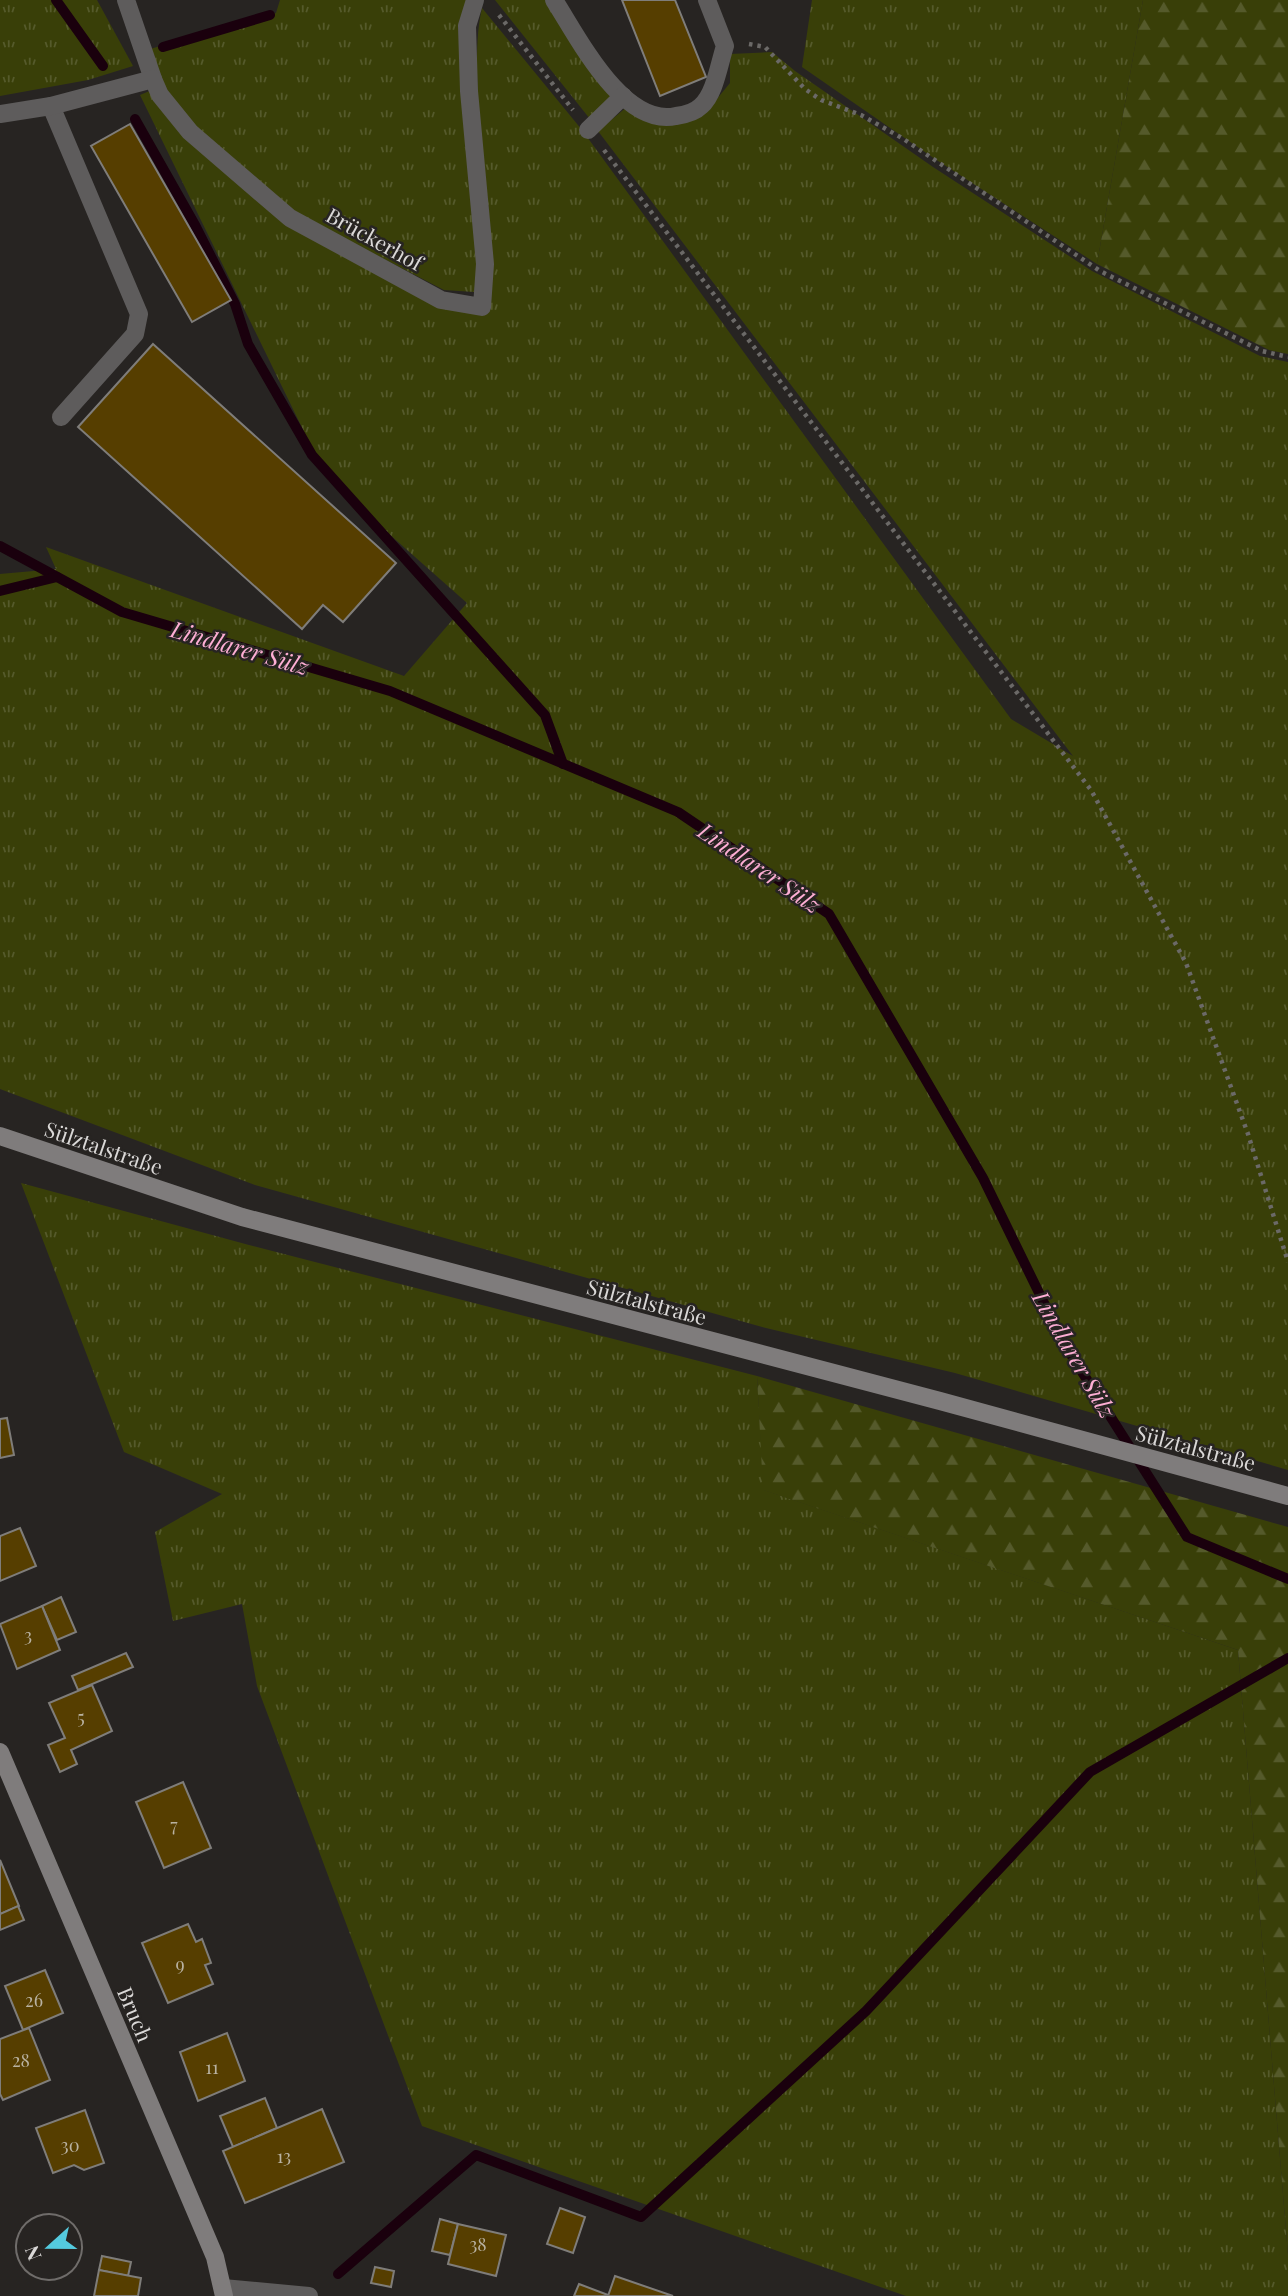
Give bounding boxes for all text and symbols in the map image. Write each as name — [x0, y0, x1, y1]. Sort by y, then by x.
street label: Brückerhof — [322, 200, 430, 277]
water label: Lindlarer Sülz — [167, 612, 313, 682]
water label: Lindlarer Sülz — [692, 814, 828, 920]
street label: Sülztalstraße — [41, 1114, 167, 1180]
street label: Sülztalstraße — [584, 1272, 710, 1330]
water label: Lindlarer Sülz — [1026, 1284, 1124, 1424]
street label: Sülztalstraße — [1133, 1418, 1259, 1476]
house number: 3 — [24, 1623, 32, 1647]
house number: 5 — [77, 1705, 85, 1729]
house number: 7 — [170, 1813, 178, 1837]
house number: 9 — [175, 1952, 185, 1976]
street label: Bruch — [112, 1982, 160, 2046]
house number: 26 — [25, 1988, 43, 2012]
house number: 28 — [12, 2048, 30, 2072]
house number: 11 — [205, 2055, 219, 2079]
house number: 30 — [61, 2133, 79, 2157]
house number: 13 — [277, 2144, 291, 2168]
north arrow — [14, 2212, 84, 2282]
house number: 38 — [469, 2232, 487, 2256]
text: N — [18, 2242, 47, 2265]

